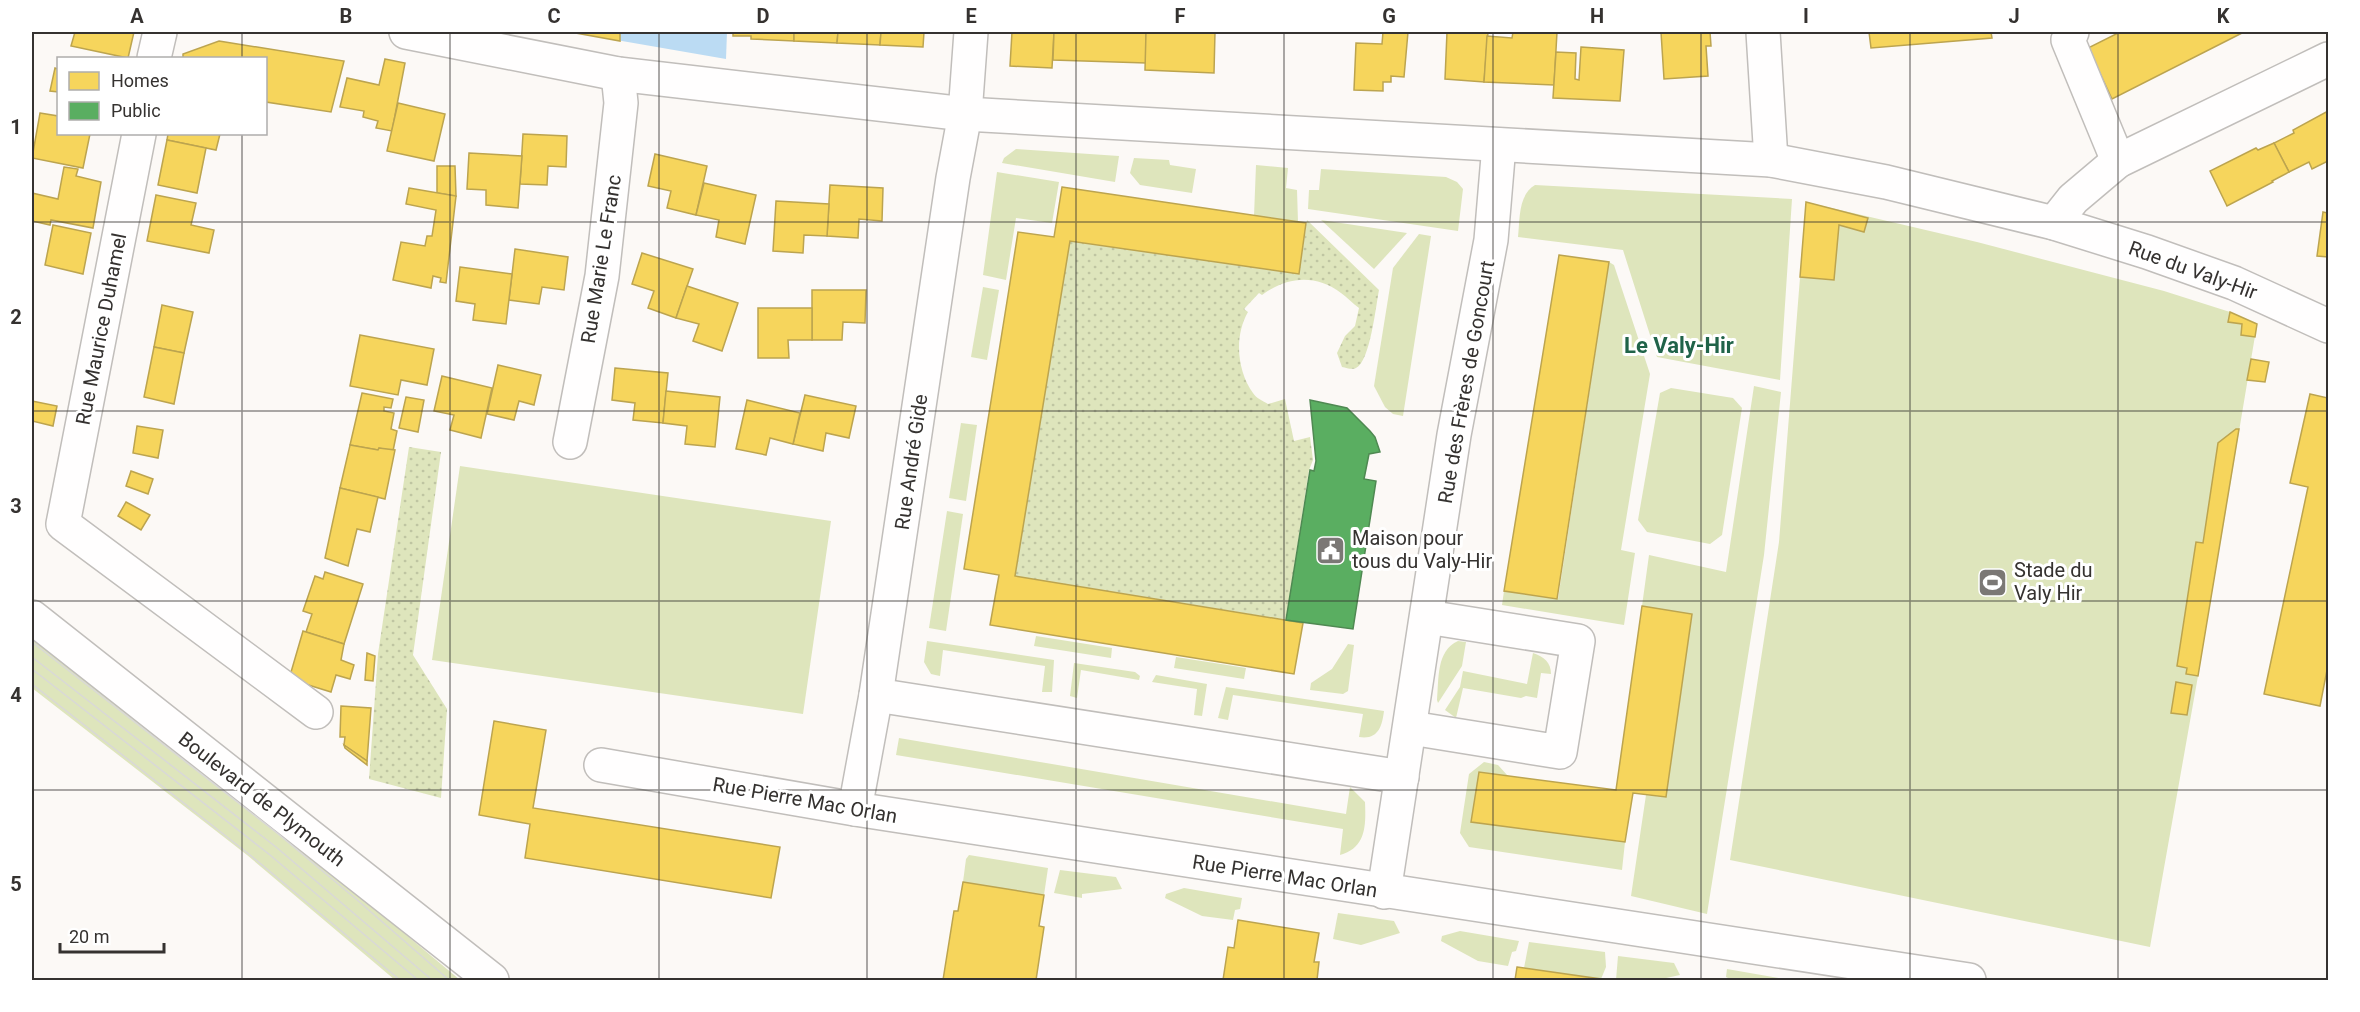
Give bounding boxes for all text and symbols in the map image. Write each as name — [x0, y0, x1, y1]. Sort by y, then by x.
text: A — [130, 4, 144, 28]
text: B — [340, 4, 352, 28]
text: C — [547, 4, 561, 28]
text: D — [757, 4, 770, 28]
text: E — [965, 4, 977, 28]
text: F — [1175, 4, 1186, 28]
text: G — [1382, 4, 1396, 28]
text: H — [1590, 4, 1604, 28]
text: I — [1803, 4, 1809, 28]
text: J — [2008, 4, 2020, 28]
text: K — [2217, 4, 2230, 28]
legend — [57, 57, 267, 135]
text: Homes — [111, 70, 169, 91]
text: Public — [111, 100, 161, 121]
text: 1 — [10, 115, 22, 139]
street label: Rue Marie Le Franc — [576, 173, 626, 345]
street label: Rue Maurice Duhamel — [71, 231, 131, 427]
street label: Rue du Valy-Hir — [2125, 236, 2261, 304]
street label: Rue des Frères de Goncourt — [1433, 259, 1499, 505]
text: 2 — [10, 305, 22, 329]
district label: Le Valy-Hir — [1624, 333, 1734, 358]
street label: Rue André Gide — [890, 393, 932, 531]
text: 3 — [10, 494, 22, 518]
place label: Maison pour tous du Valy-Hir — [1352, 526, 1492, 573]
public building icon: Maison pour tous du Valy-Hir — [1315, 534, 1347, 566]
place label: Stade du Valy Hir — [2014, 558, 2092, 605]
sports icon: Stade du Valy Hir — [1977, 566, 2009, 598]
text: 4 — [10, 683, 22, 707]
street label: Boulevard de Plymouth — [174, 726, 350, 872]
street label: Rue Pierre Mac Orlan — [711, 772, 899, 828]
street label: Rue Pierre Mac Orlan — [1191, 850, 1379, 902]
text: 5 — [10, 872, 22, 896]
scale bar — [60, 916, 164, 954]
text: 20 m — [69, 926, 109, 947]

